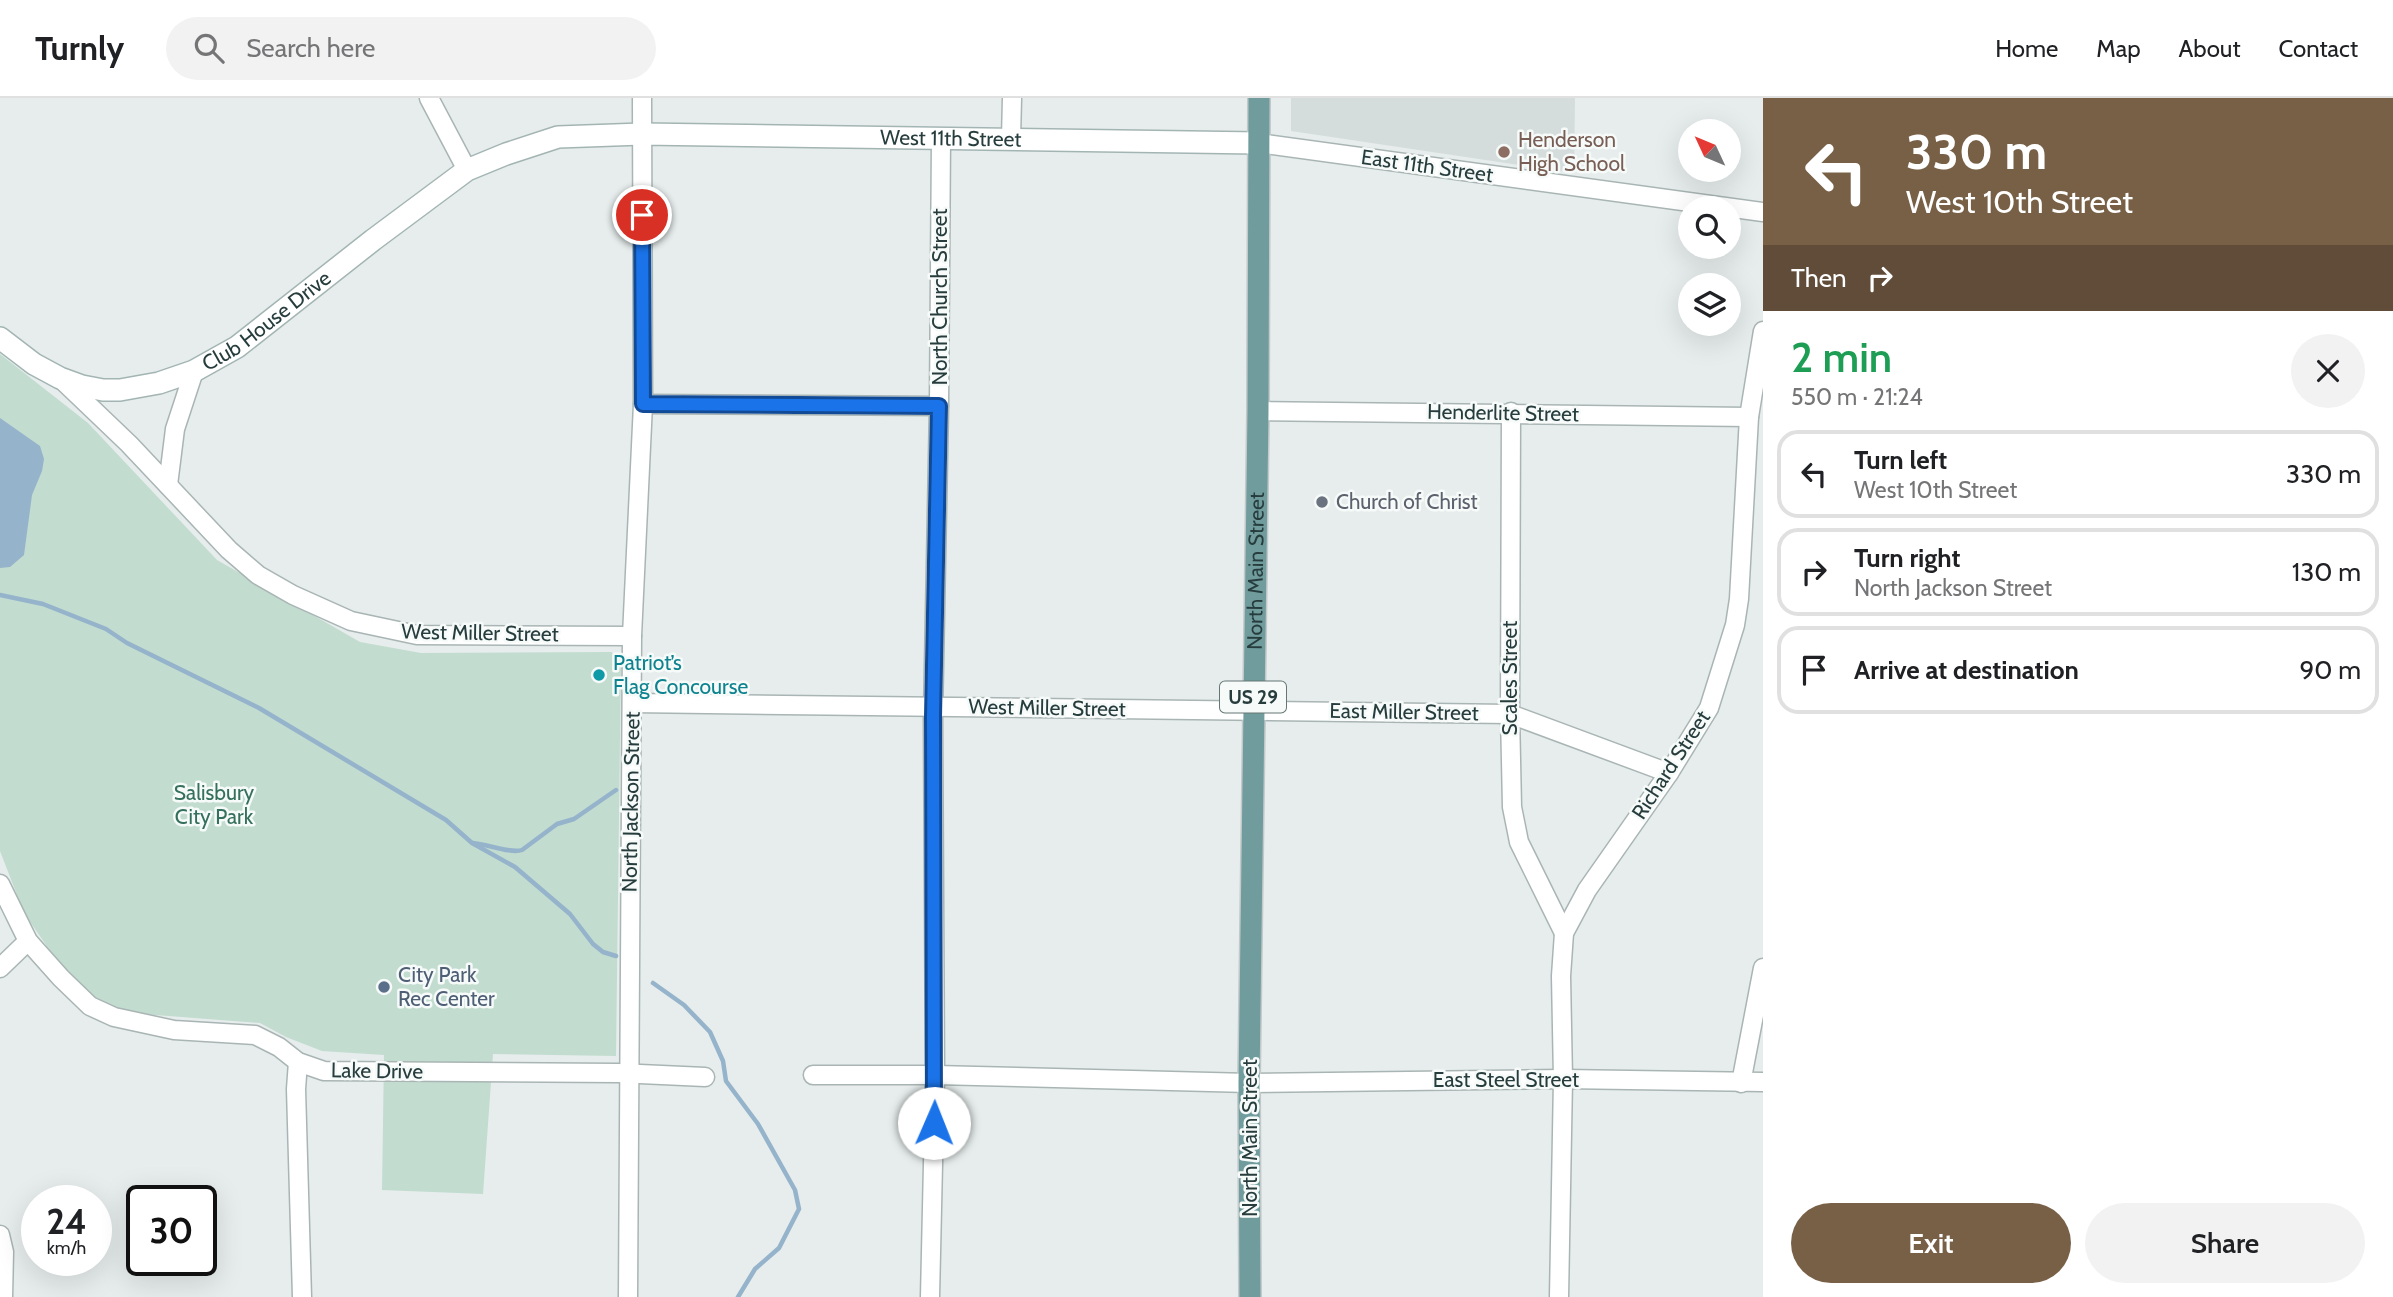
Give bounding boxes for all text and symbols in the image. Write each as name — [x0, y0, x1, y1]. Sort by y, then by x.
search box — [166, 17, 656, 80]
text: Turnly — [35, 28, 124, 68]
icon: search — [190, 29, 228, 67]
text: Search here — [246, 32, 375, 64]
text: Home — [1995, 34, 2058, 63]
text: Map — [2096, 34, 2141, 63]
text: About — [2179, 34, 2241, 63]
text: Contact — [2279, 34, 2358, 63]
north arrow — [1678, 119, 1741, 182]
map controls — [1678, 119, 1741, 336]
text: 330 m — [1906, 122, 2047, 181]
street label: West 11th Street — [880, 124, 1022, 152]
icon: left — [1791, 126, 1882, 217]
place label: Henderson High School — [1518, 127, 1625, 176]
street label: East 11th Street — [1359, 144, 1495, 187]
marker: Henderson High School — [1496, 144, 1512, 160]
text: West 10th Street — [1906, 182, 2133, 221]
pin — [612, 185, 672, 245]
icon: arrive — [623, 196, 661, 234]
button: search — [1678, 196, 1741, 259]
street label: North Church Street — [927, 208, 952, 386]
icon: right — [1861, 259, 1899, 297]
text: Then — [1791, 262, 1847, 294]
street label: Club House Drive — [198, 265, 336, 376]
button: layers — [1678, 273, 1741, 336]
text: 2 min — [1791, 331, 1892, 383]
button: close — [2291, 334, 2365, 408]
text: 550 m · 21:24 — [1791, 383, 1923, 411]
street label: Henderlite Street — [1427, 399, 1579, 426]
text: Turn left — [1854, 444, 1947, 476]
icon: left — [1795, 455, 1833, 493]
text: 330 m — [2286, 458, 2361, 490]
text: West 10th Street — [1854, 476, 2017, 504]
place label: Church of Christ — [1336, 489, 1478, 514]
street label: North Main Street — [1242, 492, 1269, 650]
marker: Church of Christ — [1314, 494, 1330, 510]
text: Turn right — [1854, 542, 1960, 574]
icon: right — [1795, 553, 1833, 591]
text: 130 m — [2292, 556, 2361, 588]
text: North Jackson Street — [1854, 574, 2052, 602]
street label: West Miller Street — [401, 619, 559, 646]
street label: Scales Street — [1497, 621, 1522, 735]
place label: Patriot’s Flag Concourse — [613, 650, 748, 699]
icon: arrive — [1795, 651, 1833, 689]
text: Arrive at destination — [1854, 654, 2079, 686]
text: 90 m — [2299, 654, 2361, 686]
marker: Patriot’s Flag Concourse — [591, 667, 607, 683]
road number: US 29 — [1220, 682, 1286, 712]
street label: West Miller Street — [968, 694, 1126, 721]
street label: East Miller Street — [1329, 698, 1479, 725]
street label: Richard Street — [1626, 706, 1715, 824]
street label: North Jackson Street — [616, 711, 645, 893]
park label: Salisbury City Park — [174, 780, 255, 829]
place label: City Park Rec Center — [398, 962, 495, 1011]
marker: City Park Rec Center — [376, 979, 392, 995]
street label: Lake Drive — [331, 1057, 424, 1084]
street label: North Main Street — [1237, 1059, 1262, 1217]
street label: East Steel Street — [1433, 1067, 1579, 1092]
position arrow — [897, 1086, 971, 1160]
speed limit sign: 30 — [126, 1185, 217, 1276]
text: 24 — [46, 1200, 87, 1243]
button: Exit — [1791, 1203, 2071, 1283]
button: Share — [2085, 1203, 2365, 1283]
text: km/h — [47, 1237, 86, 1259]

